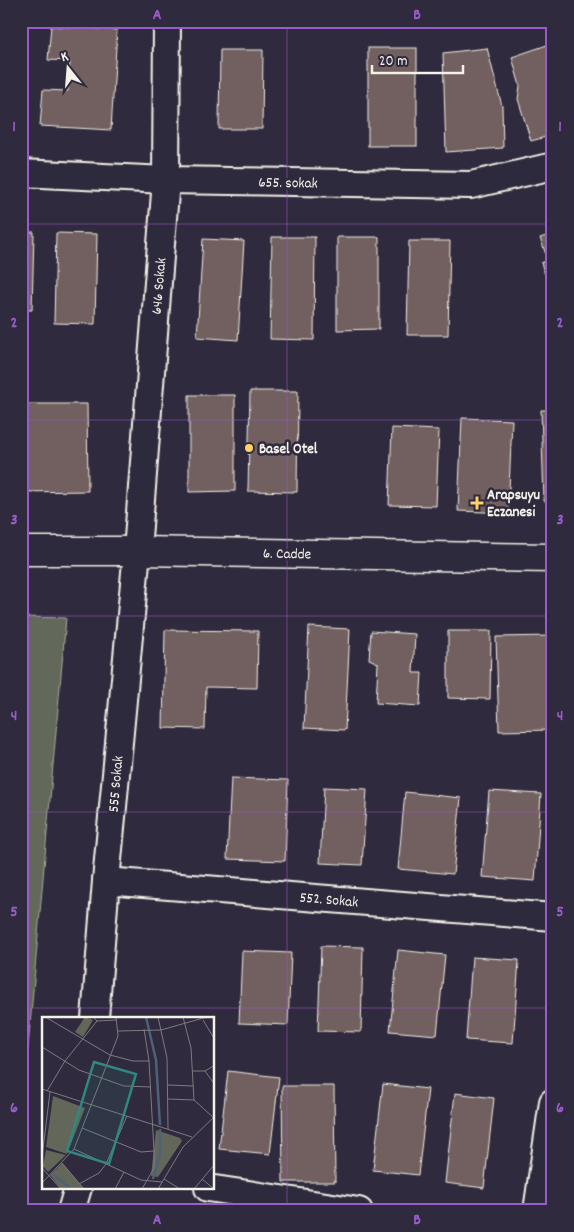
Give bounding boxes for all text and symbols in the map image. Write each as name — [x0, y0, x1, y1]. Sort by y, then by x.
text: A — [153, 4, 162, 27]
text: B — [413, 4, 421, 27]
north arrow — [42, 42, 92, 92]
scale bar — [372, 42, 463, 74]
text: K — [59, 47, 71, 68]
text: 20 m — [379, 51, 407, 73]
text: 1 — [12, 116, 16, 139]
text: 1 — [558, 116, 562, 139]
street label: 655. sokak — [258, 172, 318, 196]
street label: 646 Sokak — [147, 257, 173, 316]
text: 2 — [11, 312, 18, 335]
text: 2 — [557, 312, 564, 335]
place label: Basel Otel — [259, 439, 318, 461]
marker: Basel Otel — [243, 442, 255, 454]
place label: Arapsuyu Eczanesi — [487, 485, 541, 524]
marker: Arapsuyu Eczanesi — [471, 497, 483, 509]
text: 3 — [10, 509, 18, 532]
text: 3 — [556, 509, 564, 532]
street label: 6. Cadde — [263, 544, 312, 566]
text: 4 — [11, 705, 17, 728]
text: 4 — [557, 705, 563, 728]
street label: 555 Sokak — [104, 755, 130, 813]
street label: 552. Sokak — [298, 887, 359, 915]
text: 5 — [10, 901, 18, 924]
text: 5 — [556, 901, 564, 924]
inset map — [42, 1017, 215, 1190]
text: 6 — [10, 1097, 18, 1120]
text: 6 — [556, 1097, 564, 1120]
text: A — [153, 1209, 162, 1232]
text: B — [413, 1209, 421, 1232]

